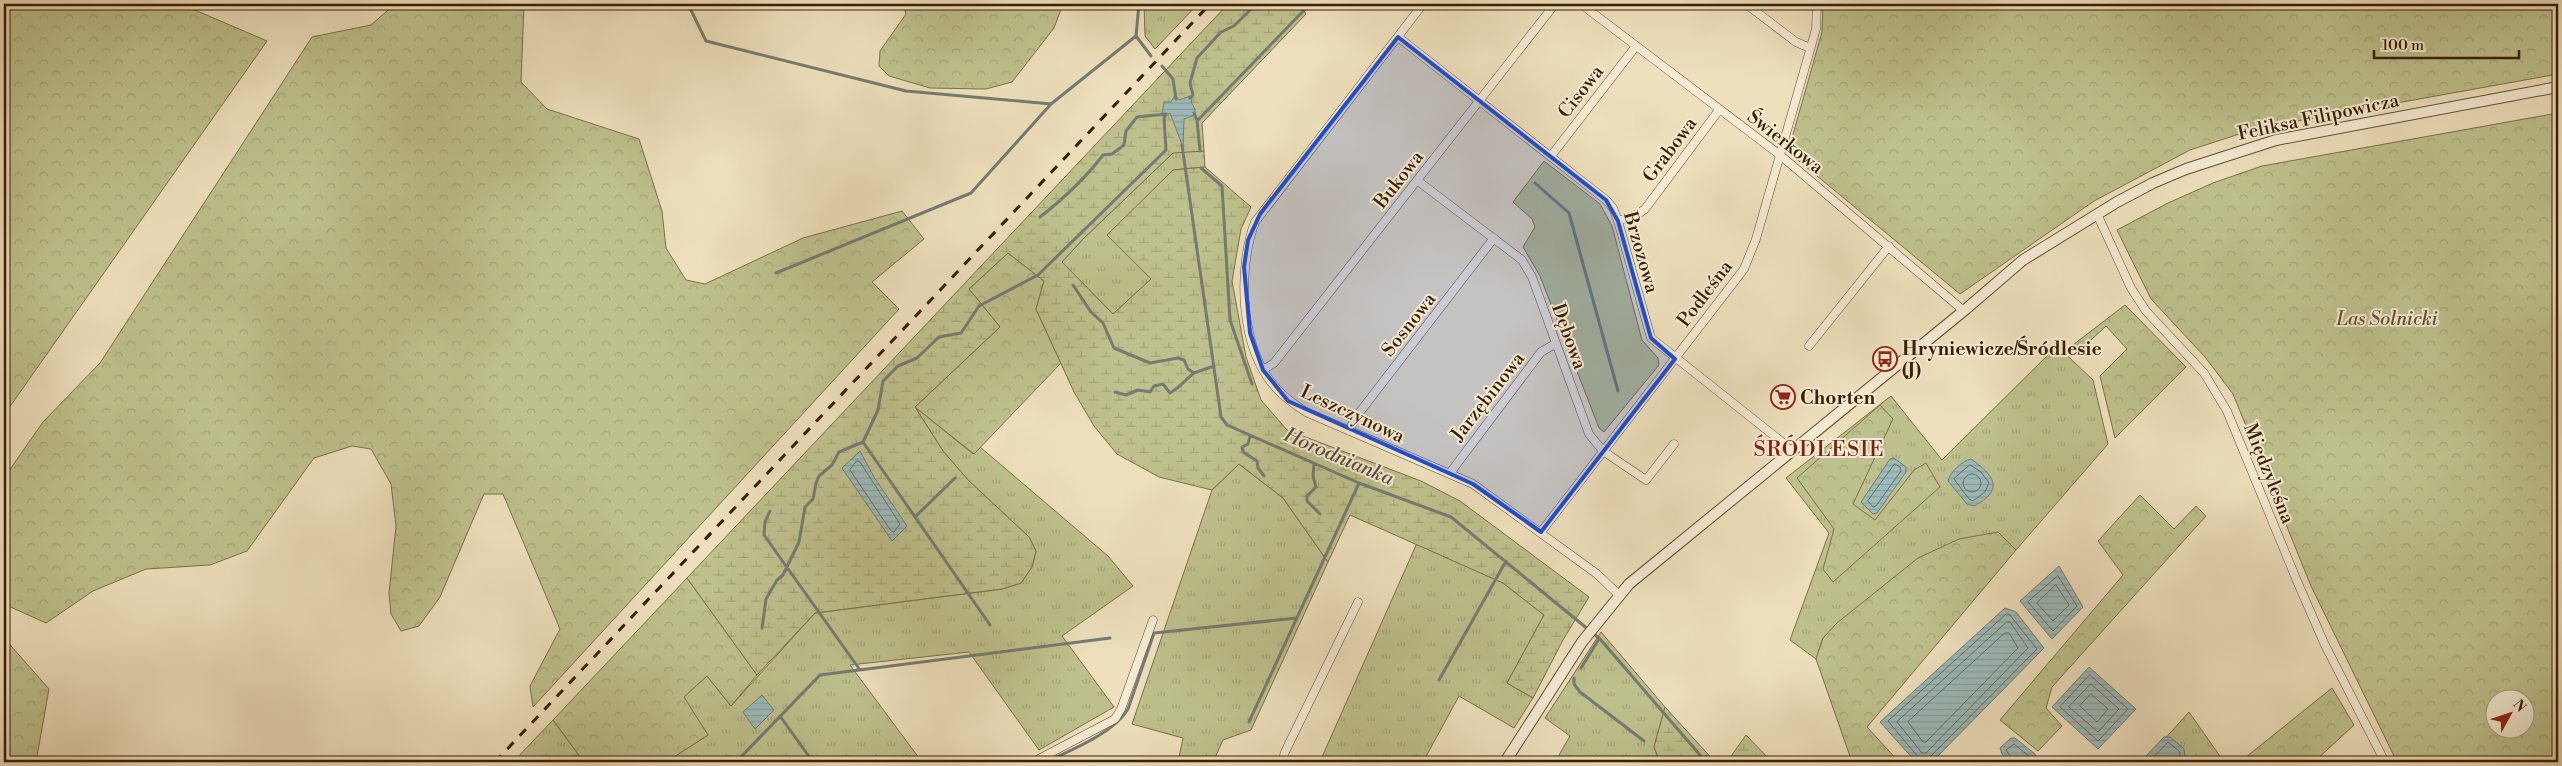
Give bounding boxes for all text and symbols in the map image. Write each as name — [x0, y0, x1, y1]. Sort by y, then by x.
scale bar — [2374, 28, 2520, 60]
text: 100 m — [2382, 36, 2424, 55]
street label: Cisowa — [1553, 60, 1609, 123]
street label: Feliksa Filipowicza — [2235, 88, 2402, 146]
street label: Świerkowa — [1742, 104, 1829, 179]
street label: Grabowa — [1637, 112, 1702, 187]
street label: Bukowa — [1368, 146, 1429, 214]
street label: Brzozowa — [1618, 208, 1664, 296]
street label: Podleśna — [1672, 255, 1738, 332]
street label: Sosnowa — [1376, 288, 1441, 361]
street label: Dębowa — [1546, 300, 1592, 373]
park label: Las Solnicki — [2335, 307, 2438, 331]
place label: Hryniewicze/Śródlesie (J) — [1902, 335, 2102, 383]
bus stop icon: Hryniewicze/Śródlesie (J) — [1872, 346, 1898, 372]
street label: Jarzębinowa — [1445, 347, 1530, 447]
street label: Leszczynowa — [1297, 379, 1409, 449]
supermarket icon: Chorten — [1770, 384, 1796, 410]
place label: Chorten — [1800, 386, 1875, 410]
street label: Międzyleśna — [2238, 420, 2300, 527]
water label: Horodnianka — [1279, 423, 1398, 492]
district label: ŚRÓDLESIE — [1753, 434, 1885, 463]
north arrow — [2484, 688, 2534, 738]
text: N — [2509, 696, 2530, 716]

